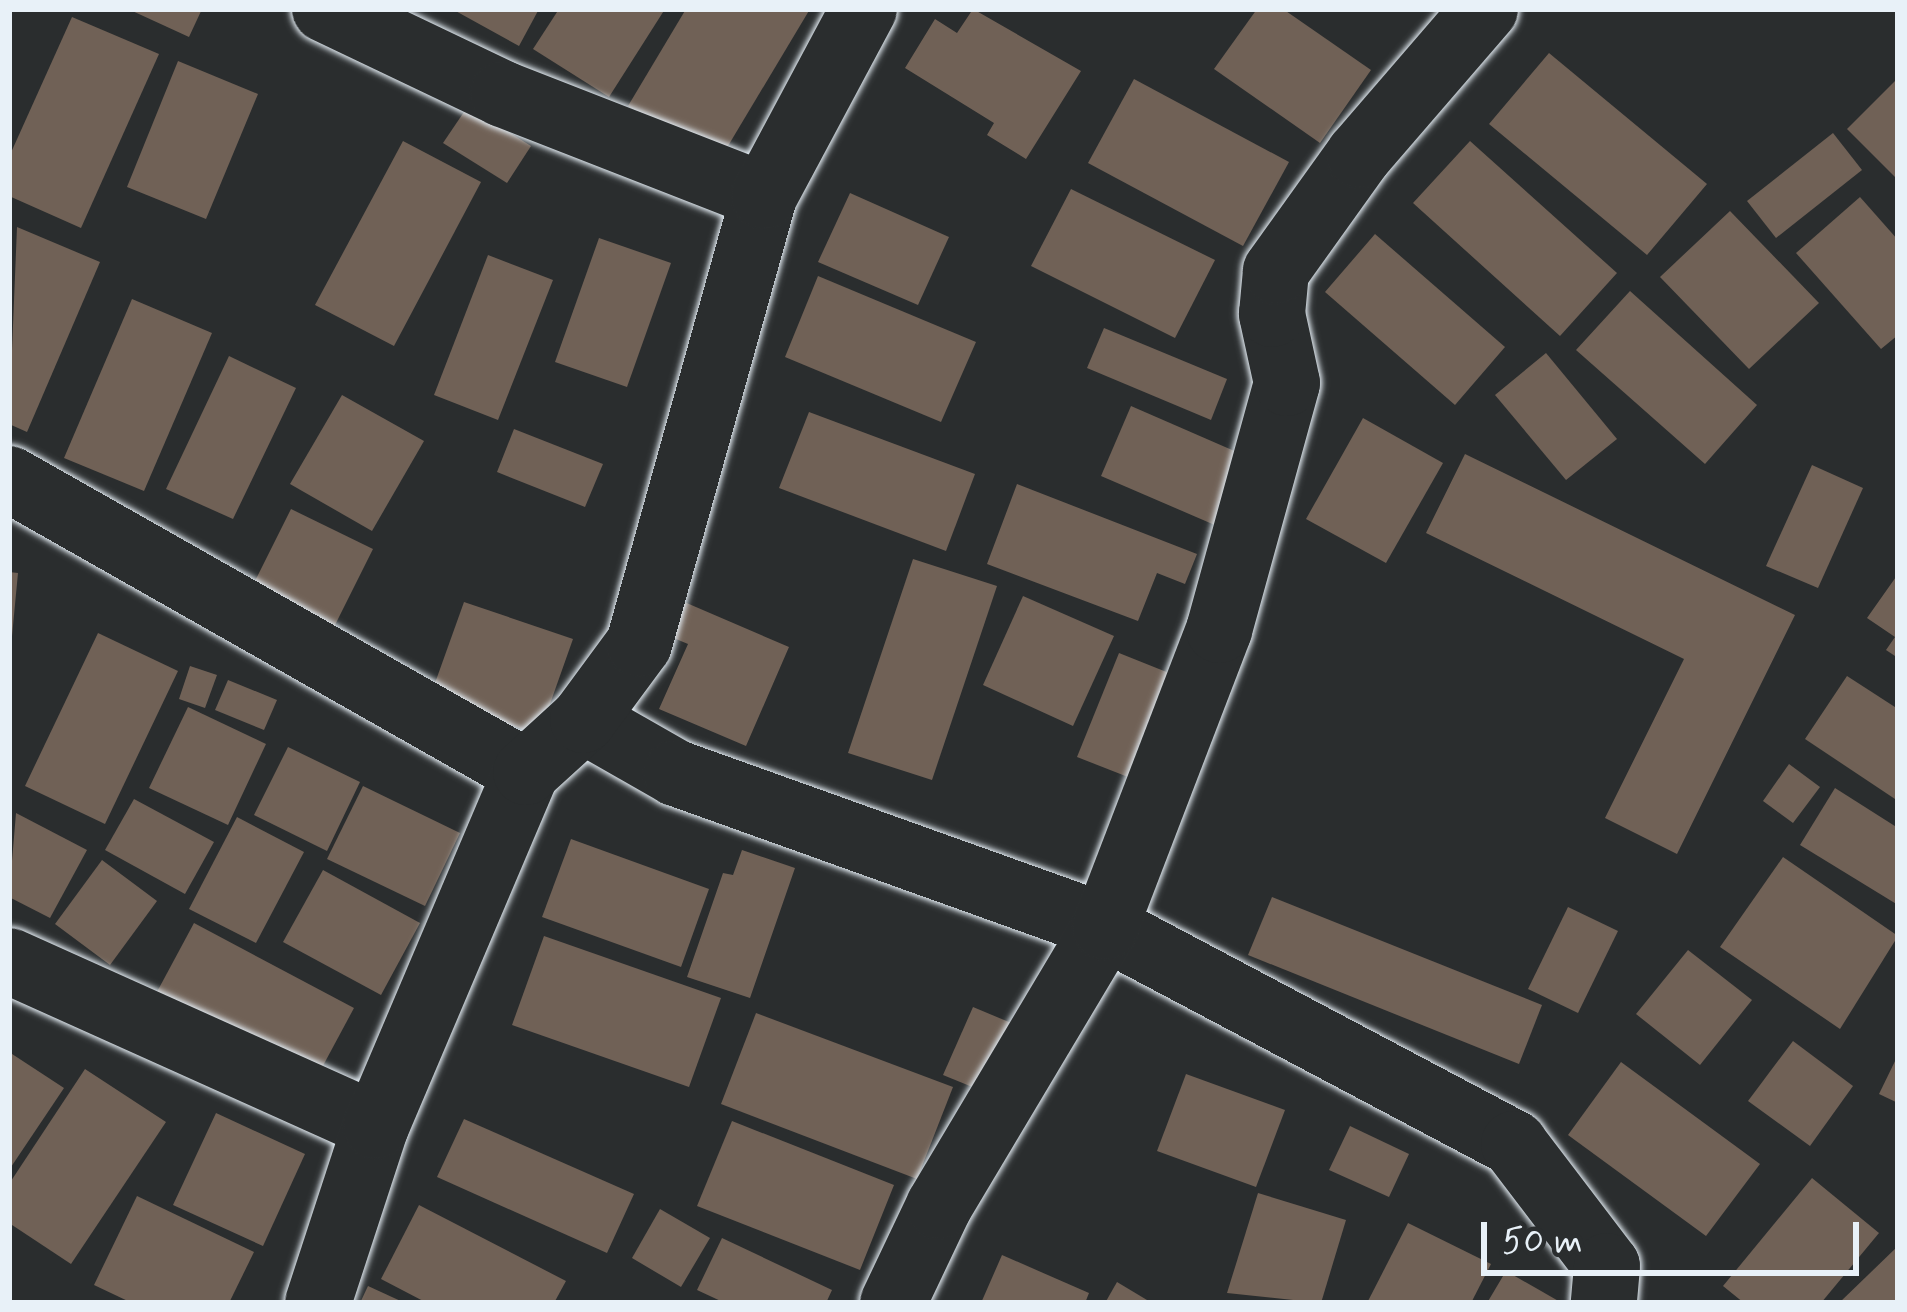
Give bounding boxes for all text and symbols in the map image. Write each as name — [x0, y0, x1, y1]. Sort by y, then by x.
scale bar — [1487, 1198, 1865, 1272]
text: 50 m — [1502, 1219, 1583, 1266]

